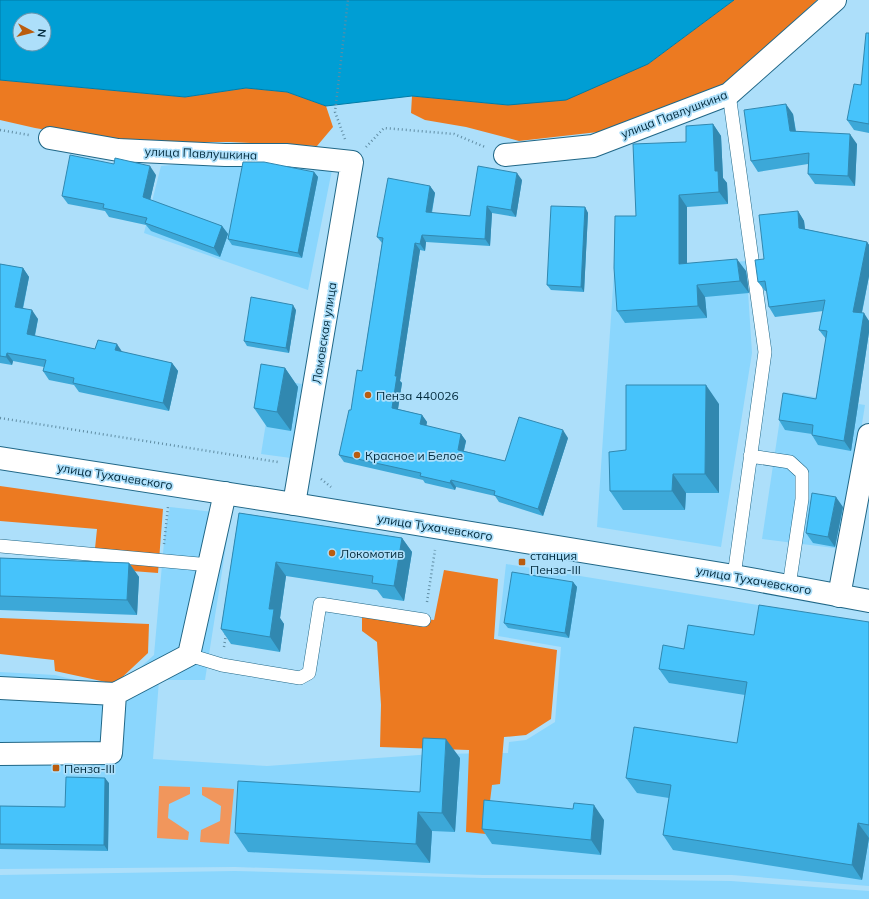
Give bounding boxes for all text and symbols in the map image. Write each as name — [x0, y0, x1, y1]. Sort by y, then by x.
north arrow — [12, 12, 52, 52]
text: N — [34, 28, 49, 38]
street label: улица Павлушкина — [619, 87, 729, 141]
street label: улица Павлушкина — [144, 144, 258, 162]
street label: Ломовская улица — [309, 281, 339, 385]
place label: Пенза 440026 — [376, 388, 459, 403]
marker: Пенза 440026 — [363, 390, 373, 400]
place label: Красное и Белое — [365, 448, 464, 463]
marker: Красное и Белое — [352, 450, 362, 460]
street label: улица Тухачевского — [56, 459, 174, 493]
street label: улица Тухачевского — [376, 510, 494, 544]
place label: Локомотив — [340, 546, 404, 561]
marker: Локомотив — [327, 548, 337, 558]
place label: станция Пенза-III — [530, 548, 581, 577]
marker: станция Пенза-III — [517, 557, 527, 567]
street label: улица Тухачевского — [695, 562, 813, 598]
place label: Пенза-III — [64, 761, 115, 776]
marker: Пенза-III — [51, 763, 61, 773]

